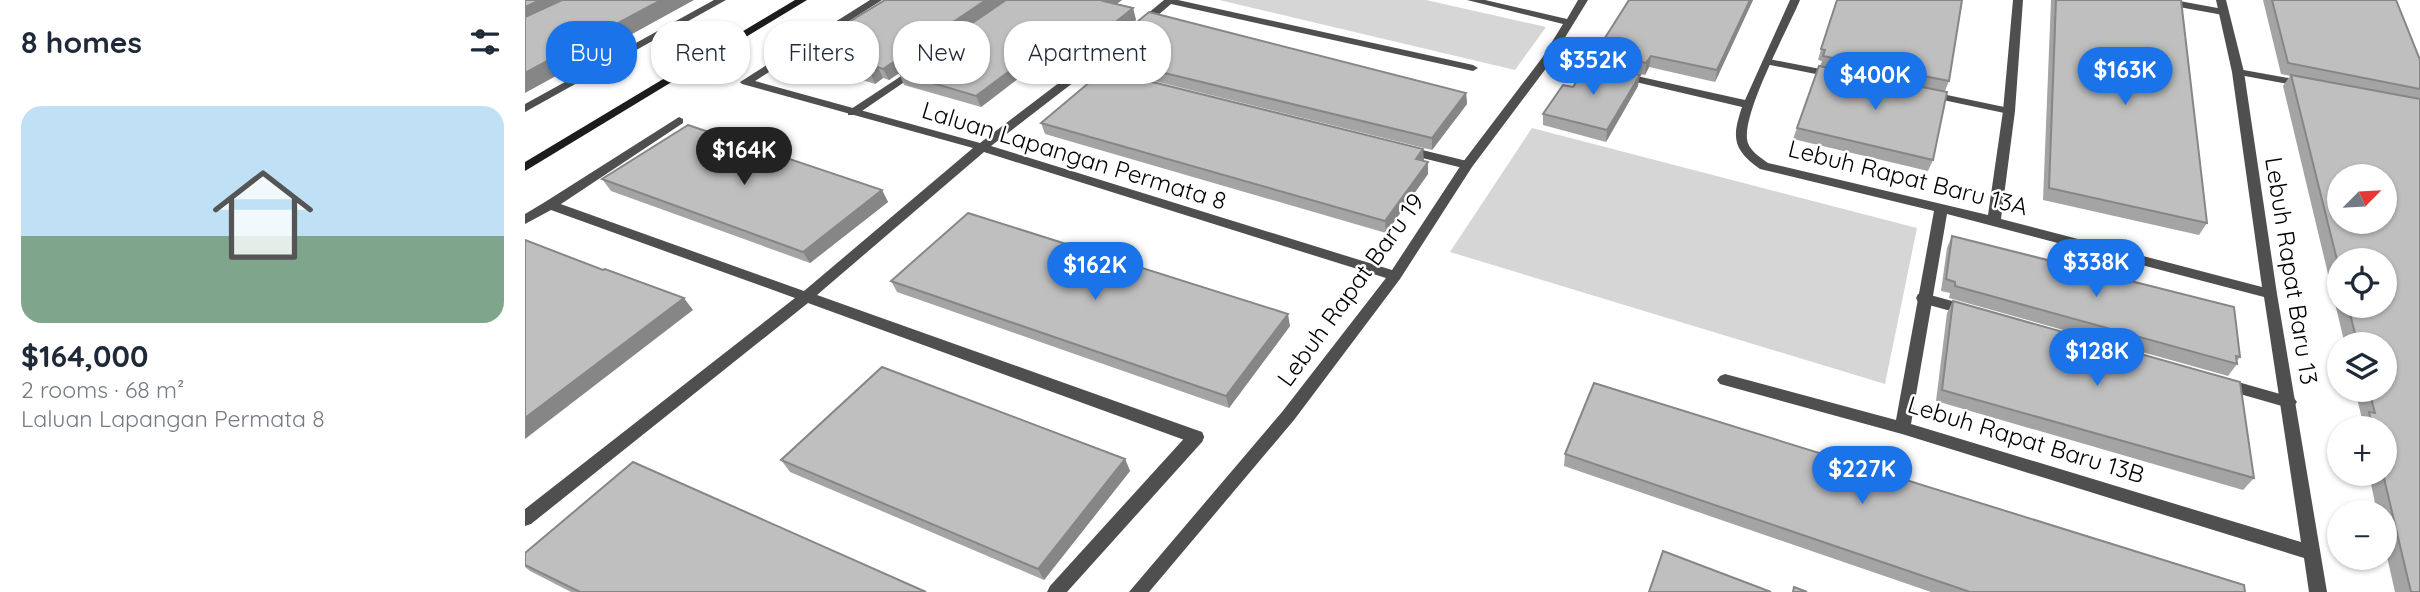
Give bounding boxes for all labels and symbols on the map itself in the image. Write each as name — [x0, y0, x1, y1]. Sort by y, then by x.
pin: $352K — [1544, 38, 1642, 97]
pin: $163K — [2076, 48, 2174, 107]
pin: $400K — [1826, 52, 1924, 112]
street label: Laluan Lapangan Permata 8 — [918, 94, 1230, 216]
pin: $164K — [695, 128, 793, 187]
street label: Lebuh Rapat Baru 13A — [1785, 133, 2031, 221]
street label: Lebuh Rapat Baru 13 — [2259, 155, 2325, 387]
north arrow — [2327, 164, 2397, 234]
street label: Lebuh Rapat Baru 19 — [1270, 187, 1430, 392]
pin: $338K — [2047, 240, 2145, 299]
pin: $162K — [1046, 243, 1144, 302]
pin: $128K — [2048, 328, 2146, 388]
street label: Lebuh Rapat Baru 13B — [1904, 389, 2148, 489]
pin: $227K — [1813, 447, 1911, 506]

